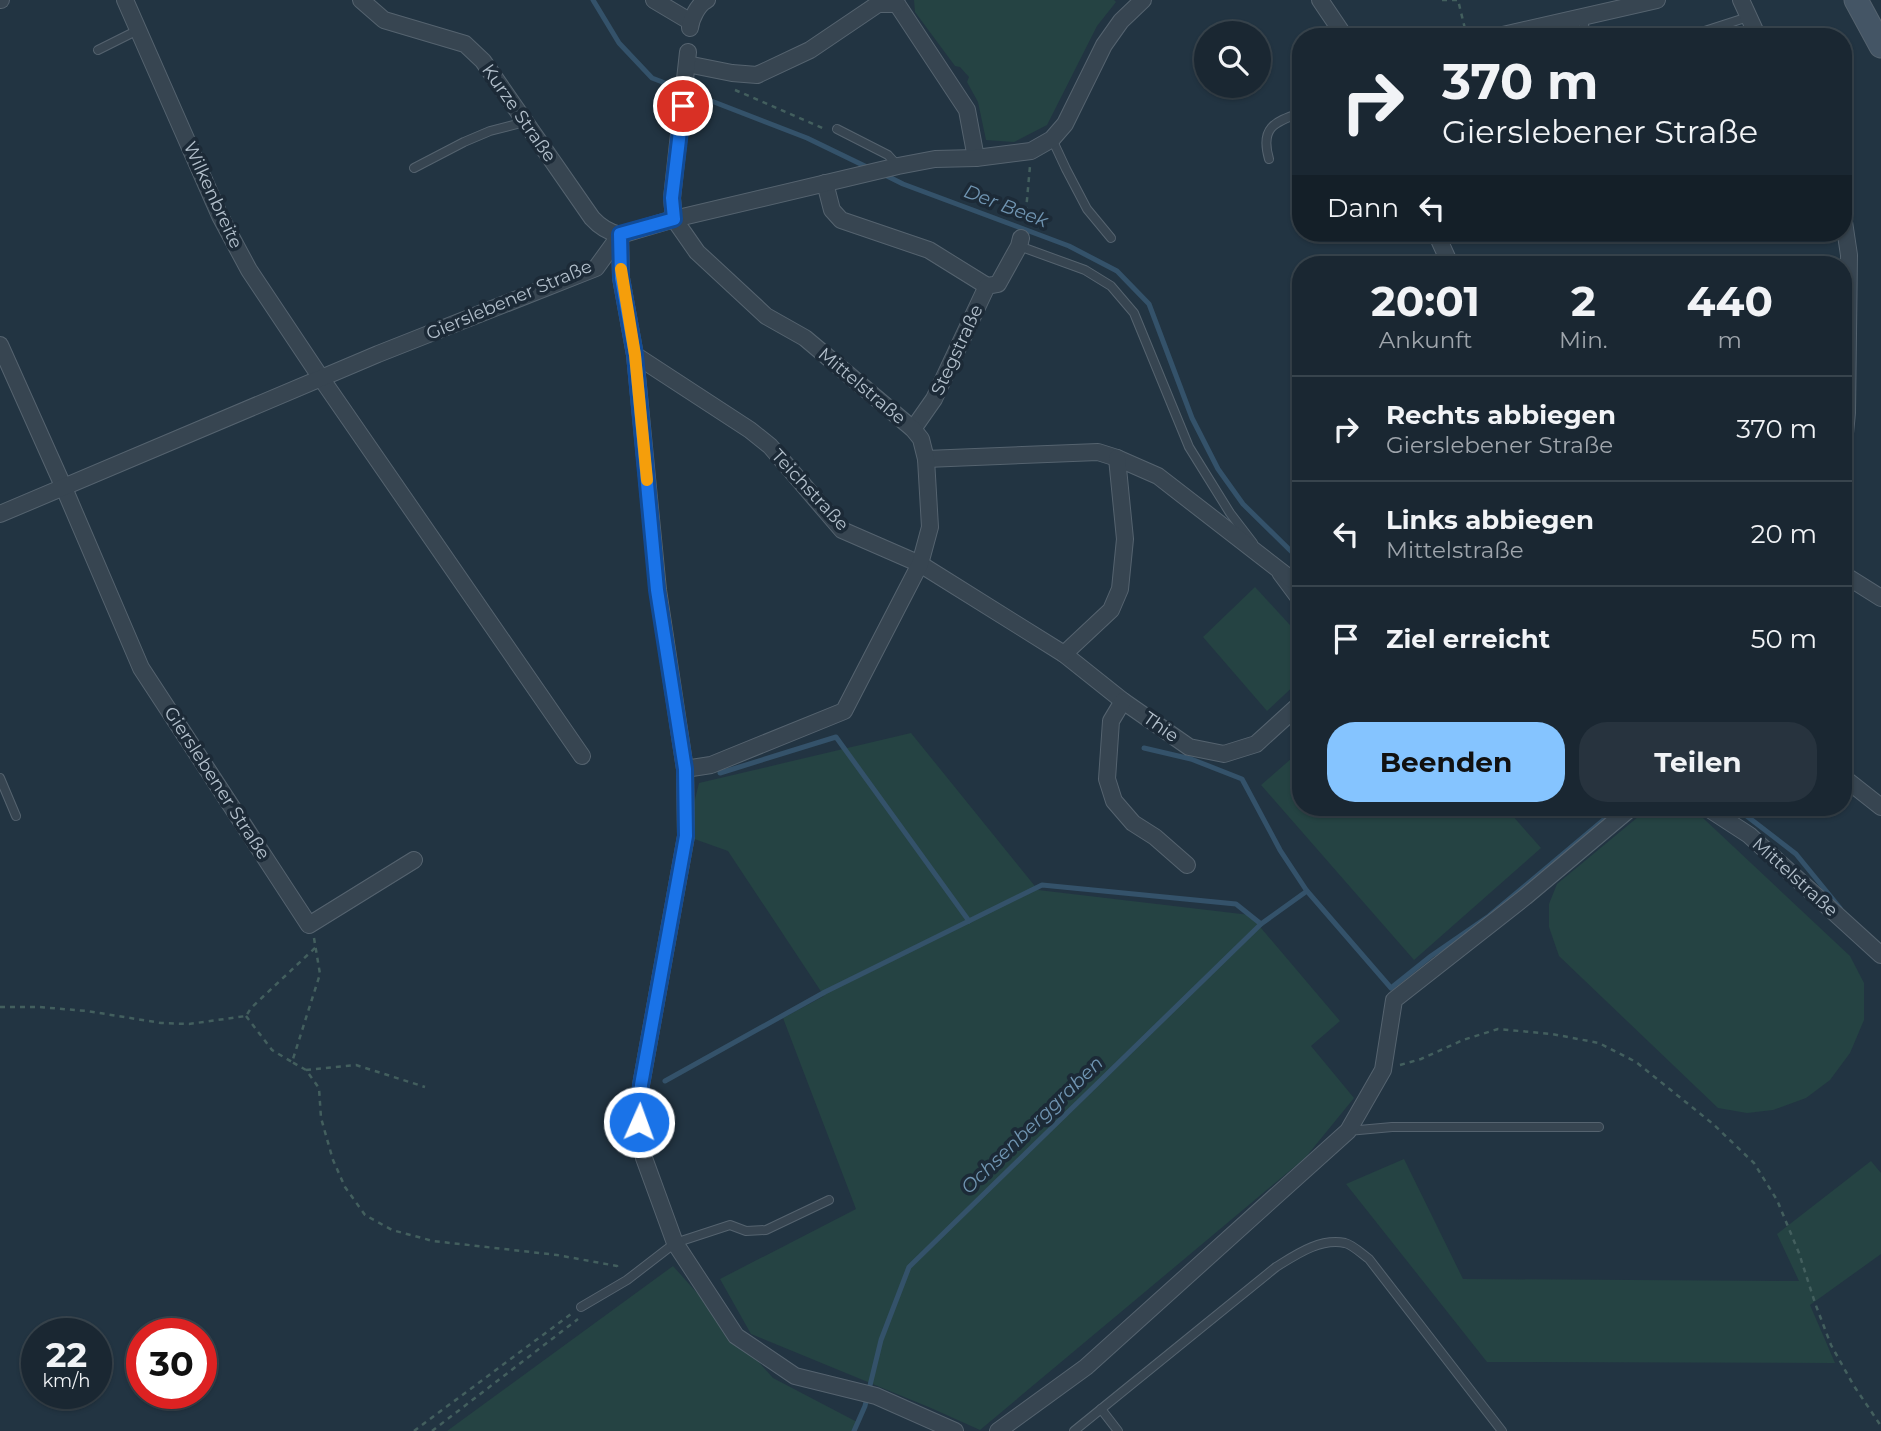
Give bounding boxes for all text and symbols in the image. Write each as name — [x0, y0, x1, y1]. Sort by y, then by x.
map controls — [1194, 21, 1271, 98]
button: search — [1194, 21, 1271, 98]
text: 370 m — [1442, 52, 1599, 111]
icon: right — [1327, 56, 1418, 147]
street label: Kurze Straße — [477, 60, 561, 166]
pin — [653, 76, 713, 136]
icon: arrive — [664, 87, 702, 125]
text: Gierslebener Straße — [1442, 112, 1758, 151]
street label: Wilkenbreite — [179, 138, 247, 252]
water label: Der Beek — [961, 179, 1052, 233]
icon: left — [1413, 189, 1451, 227]
text: Dann — [1327, 192, 1399, 224]
street label: Gierslebener Straße — [423, 255, 595, 345]
text: 20:01 — [1371, 275, 1480, 327]
text: 2 — [1571, 275, 1596, 327]
text: 440 — [1687, 275, 1773, 327]
street label: Stegstraße — [926, 301, 988, 399]
text: Ankunft — [1379, 326, 1472, 354]
text: Min. — [1559, 326, 1608, 354]
text: m — [1718, 326, 1742, 354]
street label: Mittelstraße — [814, 343, 910, 429]
text: Rechts abbiegen — [1386, 399, 1616, 431]
icon: right — [1327, 410, 1365, 448]
text: 370 m — [1736, 413, 1817, 445]
text: Gierslebener Straße — [1386, 431, 1613, 459]
street label: Teichstraße — [767, 445, 853, 535]
text: Links abbiegen — [1386, 504, 1594, 536]
icon: left — [1327, 515, 1365, 553]
text: 20 m — [1751, 518, 1817, 550]
text: Mittelstraße — [1386, 536, 1524, 564]
icon: arrive — [1327, 620, 1365, 658]
text: Ziel erreicht — [1386, 623, 1550, 655]
text: 50 m — [1751, 623, 1817, 655]
street label: Gierslebener Straße — [159, 702, 275, 864]
street label: Thie — [1139, 707, 1183, 747]
button: Beenden — [1327, 722, 1565, 802]
button: Teilen — [1579, 722, 1817, 802]
street label: Mittelstraße — [1748, 833, 1842, 921]
water label: Ochsenberggraben — [956, 1051, 1108, 1199]
position arrow — [602, 1085, 676, 1159]
speed limit sign: 30 — [126, 1318, 217, 1409]
text: 22 — [46, 1333, 87, 1376]
text: km/h — [42, 1370, 91, 1392]

